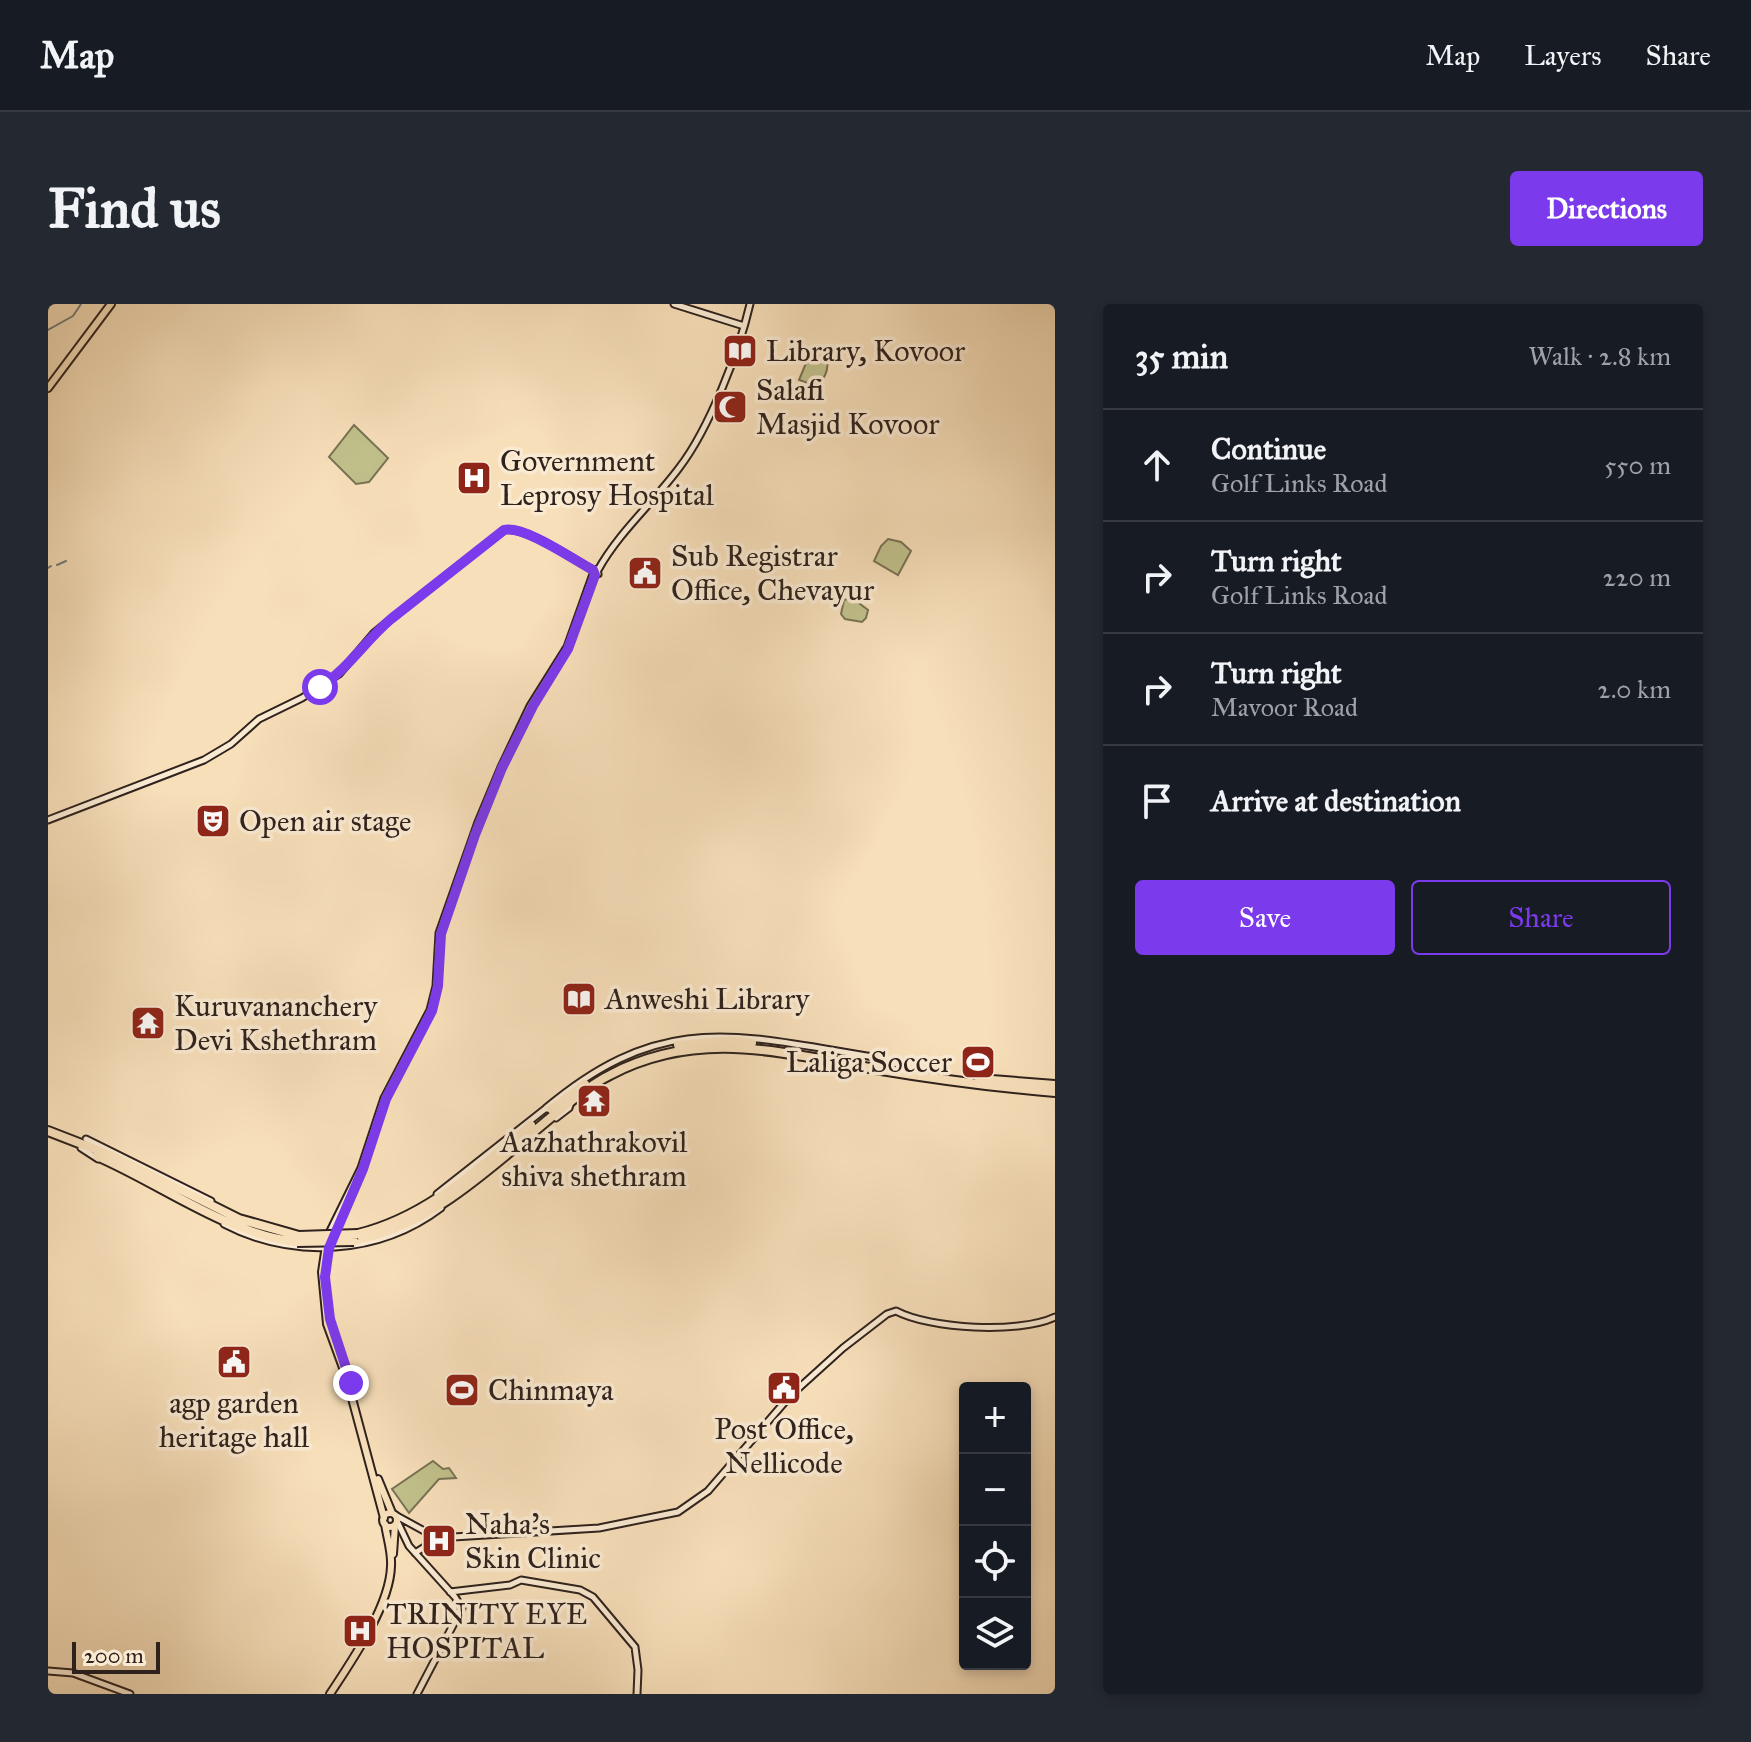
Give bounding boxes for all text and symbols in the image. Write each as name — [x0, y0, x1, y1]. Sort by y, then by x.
text: Map — [40, 32, 114, 78]
text: Map — [1425, 38, 1480, 73]
text: Layers — [1524, 38, 1602, 73]
text: Share — [1646, 38, 1711, 73]
button: Directions — [1510, 171, 1703, 246]
text: Find us — [48, 174, 221, 242]
library icon: Library, Kovoor — [721, 332, 759, 370]
place label: Library, Kovoor — [766, 333, 966, 369]
text: 35 min — [1135, 336, 1228, 377]
text: Walk · 2.8 km — [1529, 340, 1671, 372]
place label: Salafi Masjid Kovoor — [756, 372, 940, 442]
mosque icon: Salafi Masjid Kovoor — [711, 388, 749, 426]
text: Continue — [1211, 431, 1326, 467]
place label: Government Leprosy Hospital — [500, 443, 715, 513]
icon: ahead — [1135, 443, 1179, 487]
text: 550 m — [1604, 449, 1671, 481]
hospital icon: Government Leprosy Hospital — [455, 459, 493, 497]
text: Golf Links Road — [1211, 467, 1388, 499]
place label: Sub Registrar Office, Chevayur — [671, 538, 875, 608]
text: Turn right — [1211, 543, 1342, 579]
public building icon: Sub Registrar Office, Chevayur — [626, 554, 664, 592]
icon: right — [1135, 555, 1179, 599]
text: 220 m — [1603, 561, 1671, 593]
text: Golf Links Road — [1211, 579, 1388, 611]
text: Turn right — [1211, 655, 1342, 691]
icon: right — [1135, 667, 1179, 711]
route start — [302, 669, 338, 705]
text: 2.0 km — [1598, 673, 1671, 705]
text: Mavoor Road — [1211, 691, 1358, 723]
icon: arrive — [1135, 779, 1179, 823]
text: Arrive at destination — [1211, 783, 1461, 819]
theatre icon: Open air stage — [194, 802, 232, 840]
place label: Open air stage — [239, 803, 411, 839]
button: Save — [1135, 880, 1395, 955]
button: Share — [1411, 880, 1671, 955]
library icon: Anweshi Library — [560, 980, 598, 1018]
place label: Anweshi Library — [603, 981, 810, 1017]
place label: Kuruvananchery Devi Kshethram — [174, 988, 378, 1058]
temple icon: Kuruvananchery Devi Kshethram — [129, 1004, 167, 1042]
sports icon: Laliga Soccer — [959, 1043, 997, 1081]
place label: Laliga Soccer — [786, 1044, 953, 1080]
temple icon: Aazhathrakovil shiva shethram — [575, 1082, 613, 1120]
place label: Aazhathrakovil shiva shethram — [499, 1124, 688, 1194]
public building icon: agp garden heritage hall — [215, 1343, 253, 1381]
route end — [333, 1365, 369, 1401]
public building icon: Post Office, Nellicode — [765, 1369, 803, 1407]
sports icon: Chinmaya — [443, 1371, 481, 1409]
place label: Chinmaya — [488, 1372, 614, 1408]
map controls — [959, 1382, 1031, 1670]
button: + — [959, 1382, 1031, 1454]
place label: agp garden heritage hall — [159, 1385, 310, 1455]
place label: Post Office, Nellicode — [714, 1411, 854, 1481]
button: − — [959, 1454, 1031, 1526]
place label: Naha's Skin Clinic — [465, 1506, 601, 1576]
hospital icon: Naha's Skin Clinic — [420, 1522, 458, 1560]
button: locate — [959, 1526, 1031, 1598]
place label: TRINITY EYE HOSPITAL — [386, 1596, 587, 1666]
button: layers — [959, 1598, 1031, 1670]
hospital icon: TRINITY EYE HOSPITAL — [341, 1612, 379, 1650]
scale bar — [72, 1638, 160, 1674]
text: 200 m — [84, 1642, 144, 1669]

